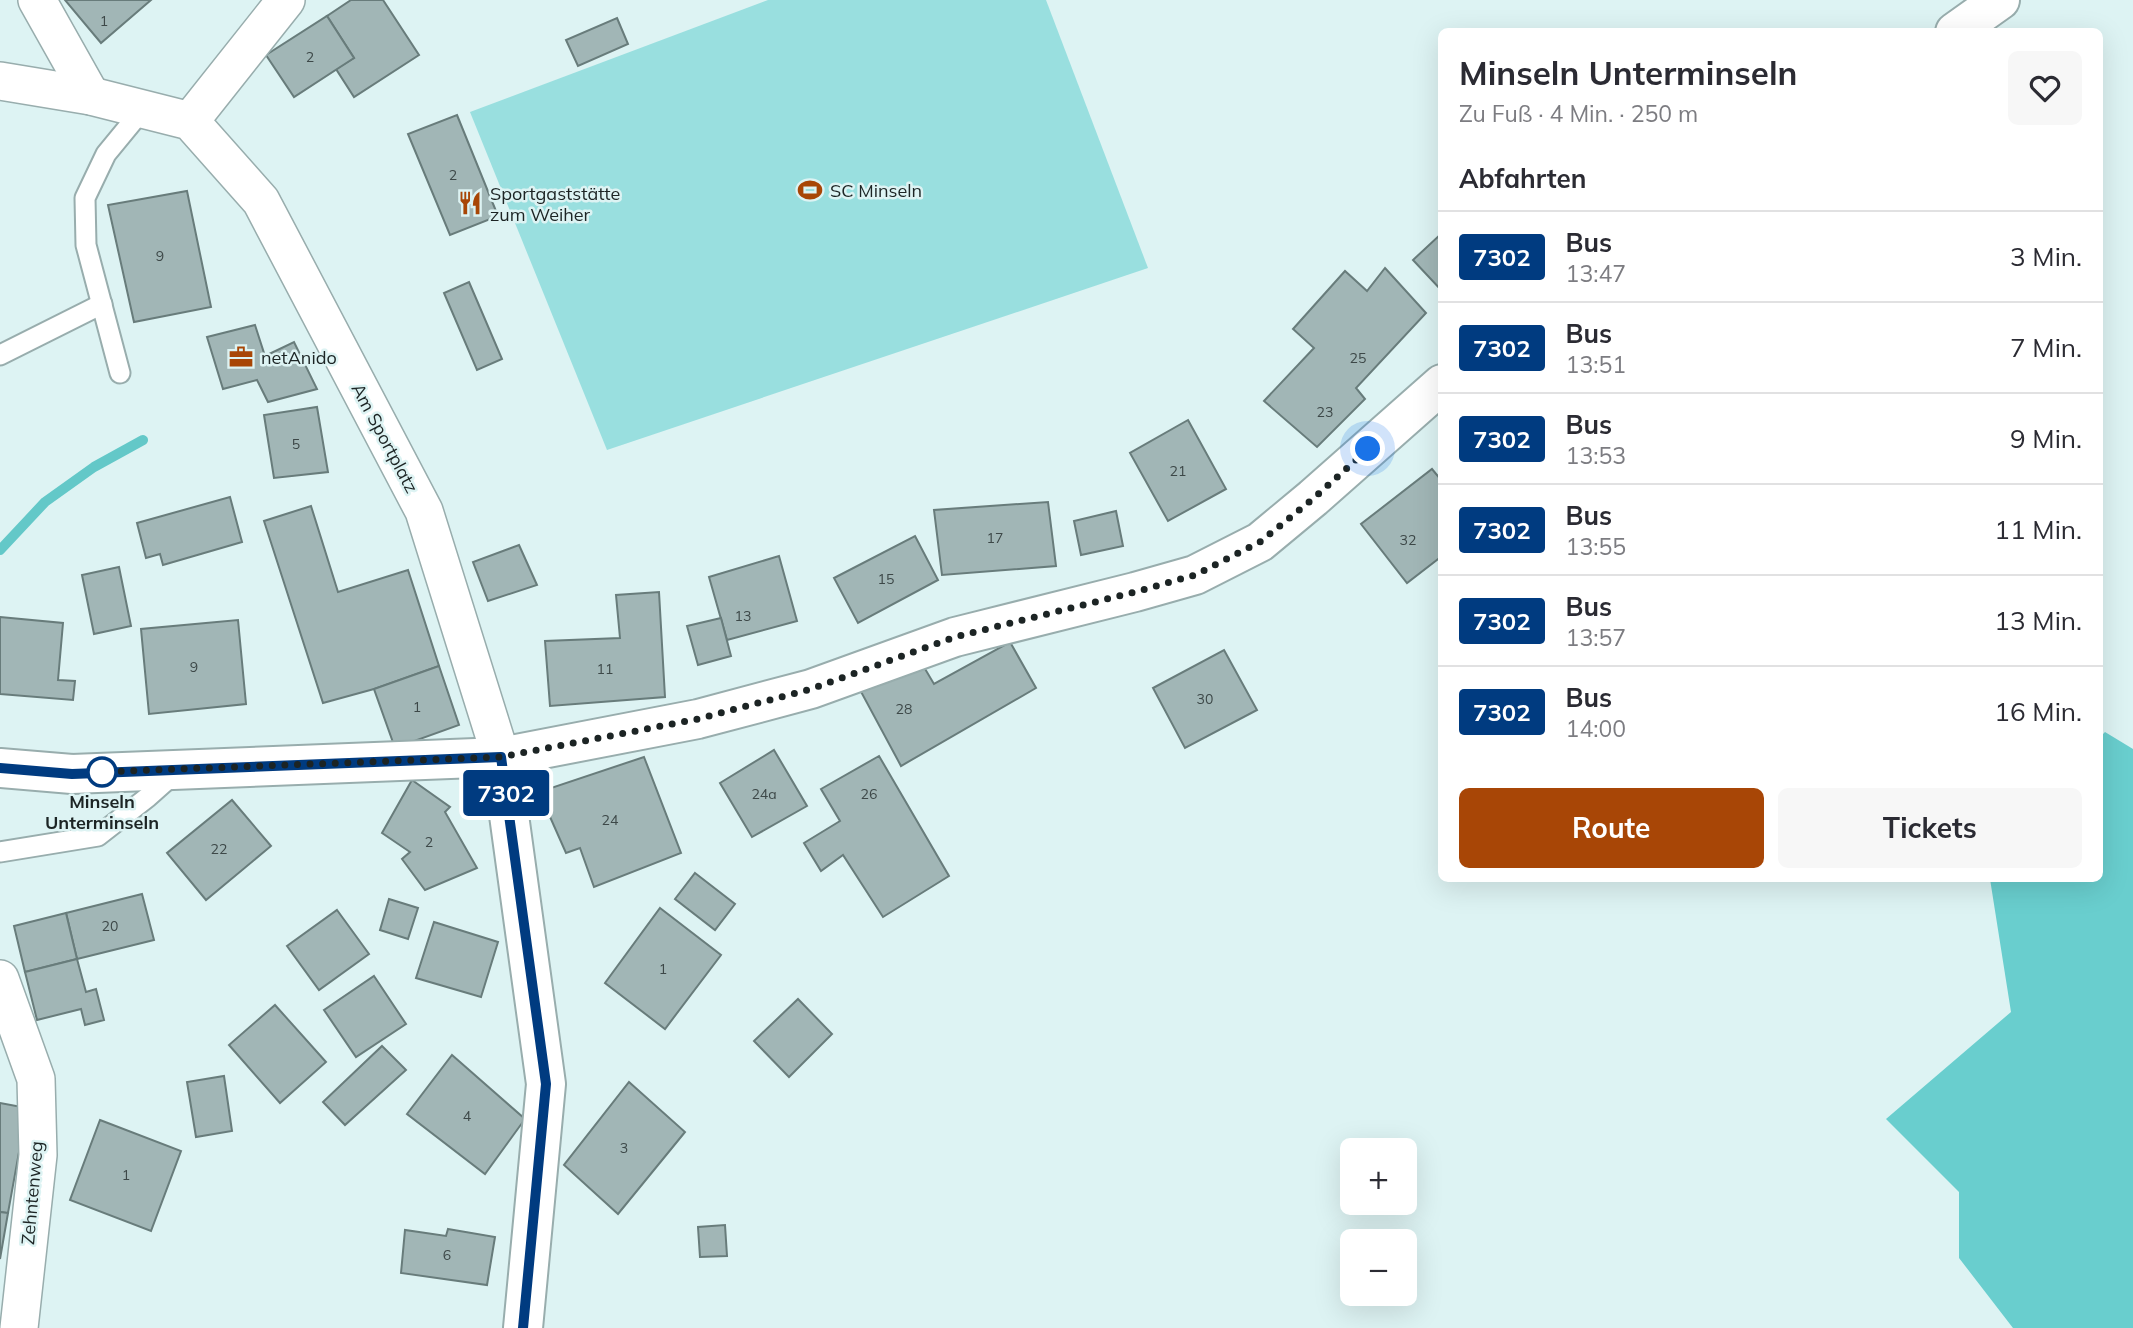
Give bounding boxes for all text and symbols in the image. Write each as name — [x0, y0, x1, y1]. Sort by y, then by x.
house number: 1 — [100, 12, 108, 30]
house number: 2 — [306, 48, 314, 66]
button: heart — [2008, 51, 2082, 125]
text: Minseln Unterminseln — [1459, 52, 1797, 93]
text: Zu Fuß · 4 Min. · 250 m — [1459, 99, 1698, 128]
text: Abfahrten — [1459, 162, 1586, 195]
house number: 2 — [449, 166, 457, 184]
sports icon: SC Minseln — [796, 176, 824, 204]
place label: SC Minseln — [830, 179, 922, 202]
place label: Sportgaststätte zum Weiher — [490, 182, 620, 226]
restaurant icon: Sportgaststätte zum Weiher — [456, 189, 484, 217]
text: Bus — [1566, 226, 1612, 259]
text: 3 Min. — [2010, 240, 2082, 273]
text: 7302 — [1473, 242, 1531, 272]
house number: 9 — [156, 247, 164, 265]
text: 13:47 — [1566, 259, 1626, 288]
text: Bus — [1566, 317, 1612, 350]
text: 7 Min. — [2010, 331, 2082, 364]
text: 7302 — [1473, 333, 1531, 363]
office icon: netAnido — [227, 343, 255, 371]
place label: netAnido — [261, 346, 337, 369]
house number: 25 — [1350, 349, 1366, 367]
text: 13:51 — [1566, 350, 1626, 379]
street label: Am Sportplatz — [346, 379, 424, 497]
house number: 23 — [1317, 403, 1333, 421]
text: Bus — [1566, 408, 1612, 441]
text: 9 Min. — [2010, 422, 2082, 455]
text: 7302 — [1473, 424, 1531, 454]
your location — [1350, 431, 1385, 466]
house number: 5 — [292, 435, 300, 453]
text: 13:53 — [1566, 441, 1626, 470]
house number: 21 — [1170, 462, 1186, 480]
text: Bus — [1566, 499, 1612, 532]
text: 11 Min. — [1994, 513, 2082, 546]
text: 7302 — [1473, 515, 1531, 545]
house number: 17 — [987, 529, 1003, 547]
house number: 32 — [1400, 531, 1416, 549]
text: 13:55 — [1566, 532, 1626, 561]
house number: 15 — [878, 570, 894, 588]
text: Bus — [1566, 590, 1612, 623]
text: 13 Min. — [1994, 604, 2082, 637]
text: 7302 — [1473, 606, 1531, 636]
house number: 13 — [735, 607, 751, 625]
text: 13:57 — [1566, 623, 1626, 652]
house number: 9 — [190, 658, 198, 676]
house number: 11 — [597, 660, 613, 678]
text: Bus — [1566, 681, 1612, 714]
house number: 30 — [1197, 690, 1213, 708]
text: 16 Min. — [1994, 695, 2082, 728]
text: 7302 — [1473, 697, 1531, 727]
house number: 1 — [413, 698, 421, 716]
house number: 28 — [896, 700, 912, 718]
text: 14:00 — [1566, 714, 1626, 743]
marker: Minseln Unterminseln — [87, 757, 117, 787]
line badge: 7302 — [457, 770, 555, 816]
text: 7302 — [477, 778, 535, 808]
house number: 24a — [751, 785, 777, 803]
house number: 26 — [861, 785, 877, 803]
button: Route — [1459, 788, 1764, 868]
button: Tickets — [1778, 788, 2082, 868]
place label: Minseln Unterminseln — [45, 790, 159, 834]
house number: 24 — [602, 811, 619, 829]
house number: 2 — [425, 833, 433, 851]
house number: 22 — [211, 840, 227, 858]
house number: 20 — [102, 917, 118, 935]
house number: 1 — [659, 960, 667, 978]
house number: 4 — [463, 1107, 472, 1125]
map controls — [1340, 1138, 1417, 1306]
button: + — [1340, 1138, 1417, 1215]
house number: 3 — [620, 1139, 628, 1157]
street label: Zehntenweg — [16, 1140, 48, 1246]
house number: 1 — [122, 1166, 130, 1184]
button: − — [1340, 1229, 1417, 1306]
house number: 6 — [443, 1246, 451, 1264]

